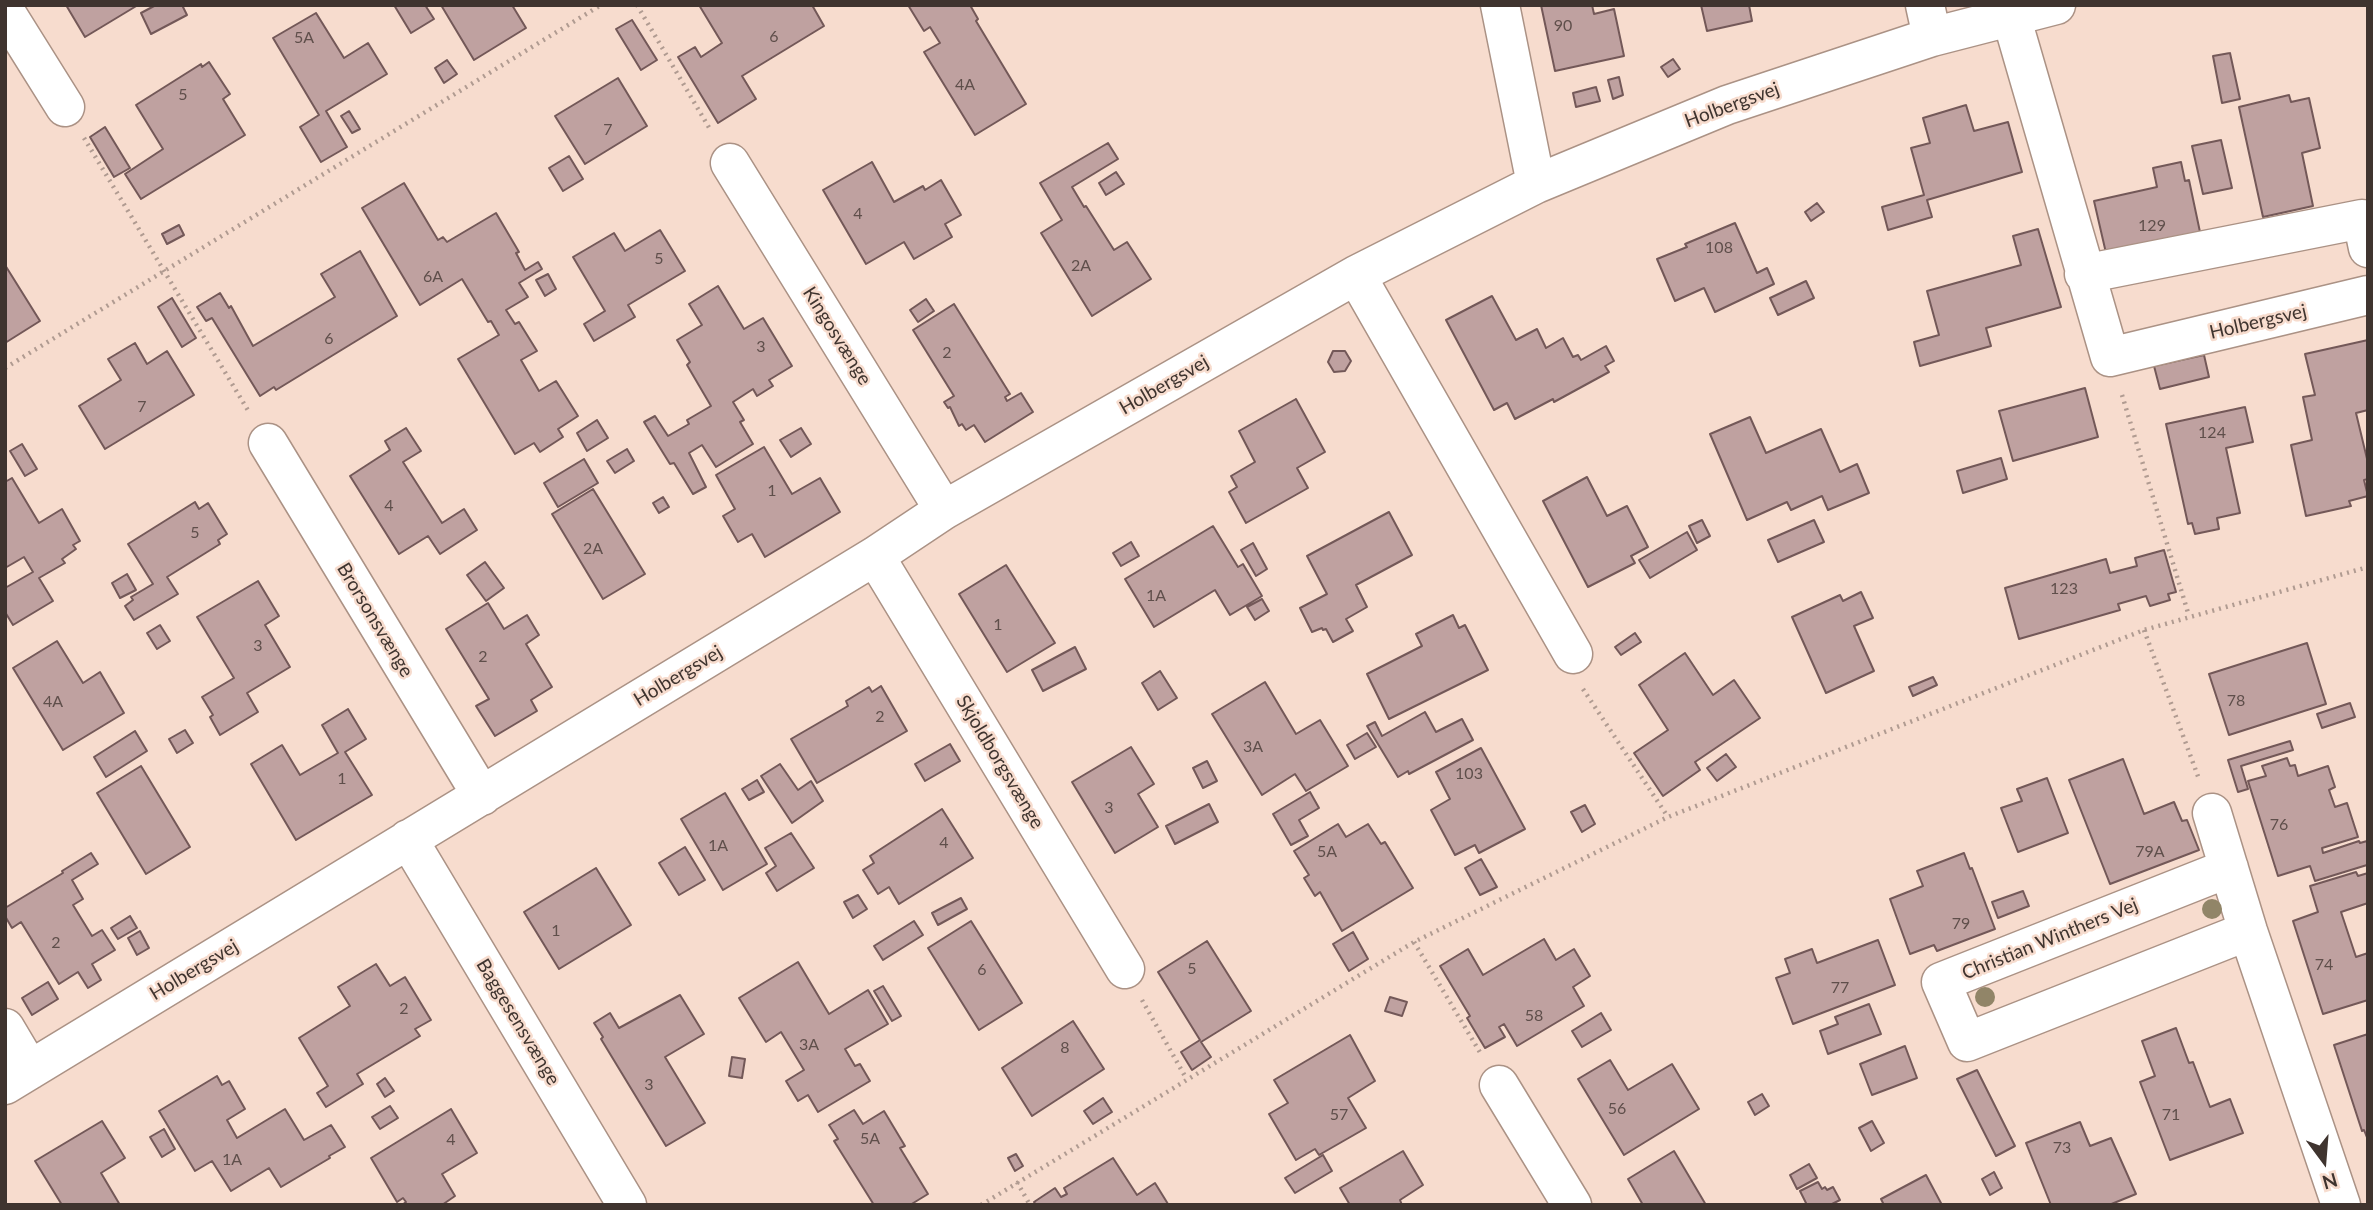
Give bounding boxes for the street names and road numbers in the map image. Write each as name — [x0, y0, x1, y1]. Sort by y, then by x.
street label: Holbergsvej — [1682, 77, 1782, 133]
street label: Kingosvænge — [798, 283, 876, 389]
street label: Holbergsvej — [2207, 300, 2309, 344]
street label: Holbergsvej — [1115, 350, 1213, 420]
street label: Brorsonsvænge — [332, 559, 418, 681]
street label: Holbergsvej — [630, 641, 726, 711]
street label: Skjoldborgsvænge — [951, 691, 1049, 833]
street label: Christian Winthers Vej — [1959, 893, 2141, 985]
street label: Holbergsvej — [146, 935, 242, 1005]
street label: Baggesensvænge — [471, 955, 565, 1089]

